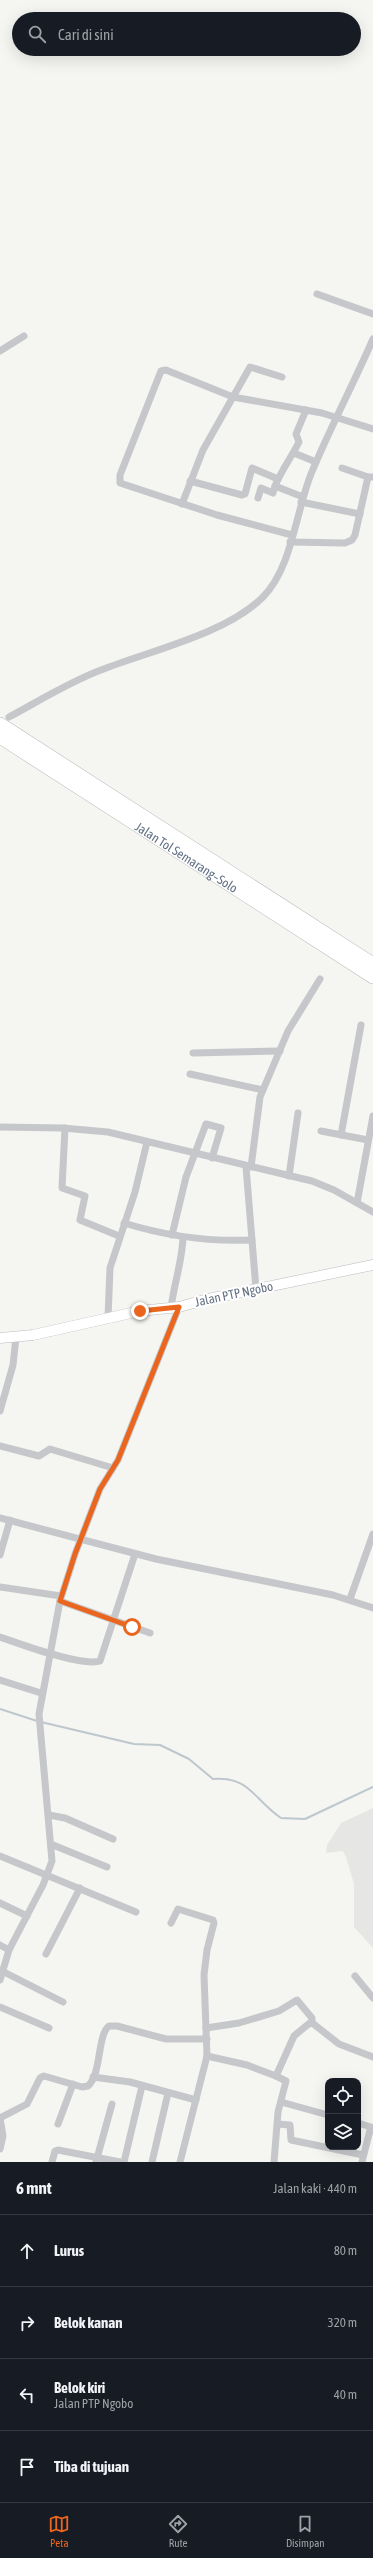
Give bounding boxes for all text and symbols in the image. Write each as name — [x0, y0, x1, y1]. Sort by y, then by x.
search box — [12, 12, 361, 56]
icon: search — [26, 23, 48, 45]
text: Cari di sini — [58, 26, 114, 43]
street label: Jalan Tol Semarang–Solo — [133, 819, 241, 896]
street label: Jalan PTP Ngobo — [194, 1278, 274, 1310]
route end — [131, 1302, 149, 1320]
route start — [123, 1618, 141, 1636]
map controls — [325, 2078, 361, 2150]
button: locate — [325, 2078, 361, 2114]
button: layers — [325, 2114, 361, 2150]
text: 6 mnt — [16, 2178, 52, 2198]
text: Jalan kaki · 440 m — [273, 2181, 357, 2196]
icon: ahead — [16, 2240, 38, 2262]
text: Lurus — [54, 2242, 84, 2259]
text: 80 m — [334, 2243, 357, 2258]
icon: right — [16, 2312, 38, 2334]
text: Belok kanan — [54, 2314, 123, 2331]
text: 320 m — [328, 2315, 357, 2330]
text: Belok kiri — [54, 2379, 105, 2396]
icon: left — [16, 2384, 38, 2406]
text: 40 m — [334, 2387, 357, 2402]
text: Jalan PTP Ngobo — [54, 2396, 133, 2411]
icon: arrive — [16, 2456, 38, 2478]
text: Tiba di tujuan — [54, 2458, 129, 2475]
tab: Peta — [48, 2513, 70, 2549]
tab: Rute — [167, 2513, 189, 2549]
tab: Disimpan — [286, 2513, 325, 2549]

